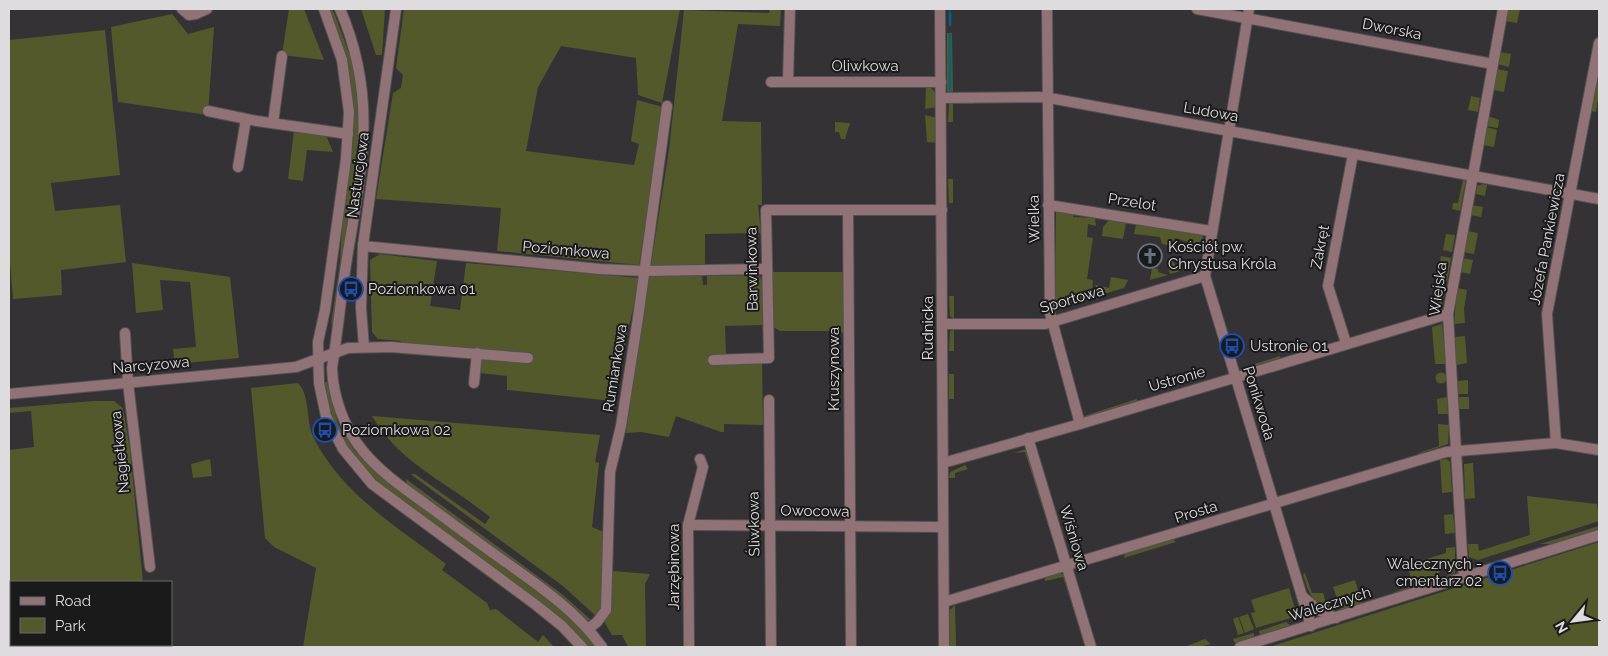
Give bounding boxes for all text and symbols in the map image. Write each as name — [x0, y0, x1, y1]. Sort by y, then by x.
street label: Dworska — [1361, 14, 1423, 44]
street label: Oliwkowa — [831, 57, 899, 75]
street label: Ludowa — [1182, 98, 1240, 126]
street label: Nasturcjowa — [343, 131, 373, 219]
street label: Józefa Pankiewicza — [1525, 172, 1569, 306]
street label: Przelot — [1107, 189, 1157, 215]
street label: Wielka — [1025, 195, 1043, 243]
street label: Zakręt — [1307, 224, 1333, 270]
street label: Barwinkowa — [742, 227, 762, 311]
street label: Poziomkowa — [522, 237, 610, 263]
place label: Kościół pw. Chrystusa Króla — [1168, 238, 1277, 273]
church icon: Kościół pw. Chrystusa Króla — [1137, 243, 1163, 269]
street label: Wiejska — [1425, 261, 1451, 317]
bus stop icon: Poziomkowa 01 — [338, 276, 364, 302]
place label: Poziomkowa 01 — [368, 280, 476, 298]
street label: Sportowa — [1038, 281, 1106, 317]
street label: Rudnicka — [919, 296, 937, 360]
street label: Rumiankowa — [599, 323, 631, 413]
street label: Kruszynowa — [825, 327, 843, 411]
bus stop icon: Ustronie 01 — [1219, 333, 1245, 359]
place label: Ustronie 01 — [1250, 337, 1328, 355]
street label: Narcyzowa — [112, 353, 190, 377]
street label: Ustronie — [1147, 362, 1208, 396]
street label: Ponikwoda — [1239, 364, 1279, 442]
street label: Nagietkowa — [107, 410, 133, 494]
bus stop icon: Poziomkowa 02 — [312, 417, 338, 443]
place label: Poziomkowa 02 — [342, 421, 451, 439]
street label: Śliwkowa — [744, 491, 764, 557]
street label: Prosta — [1172, 497, 1220, 527]
street label: Owocowa — [780, 501, 850, 521]
street label: Wiśniowa — [1056, 503, 1092, 573]
street label: Jarzębinowa — [665, 524, 683, 610]
place label: Walecznych - cmentarz 02 — [1387, 555, 1482, 590]
bus stop icon: Walecznych - cmentarz 02 — [1487, 560, 1513, 586]
legend — [10, 581, 172, 646]
street label: Walecznych — [1287, 583, 1373, 625]
text: Road — [55, 592, 91, 610]
north arrow — [1548, 596, 1598, 646]
text: Park — [55, 617, 86, 635]
text: N — [1552, 619, 1571, 636]

